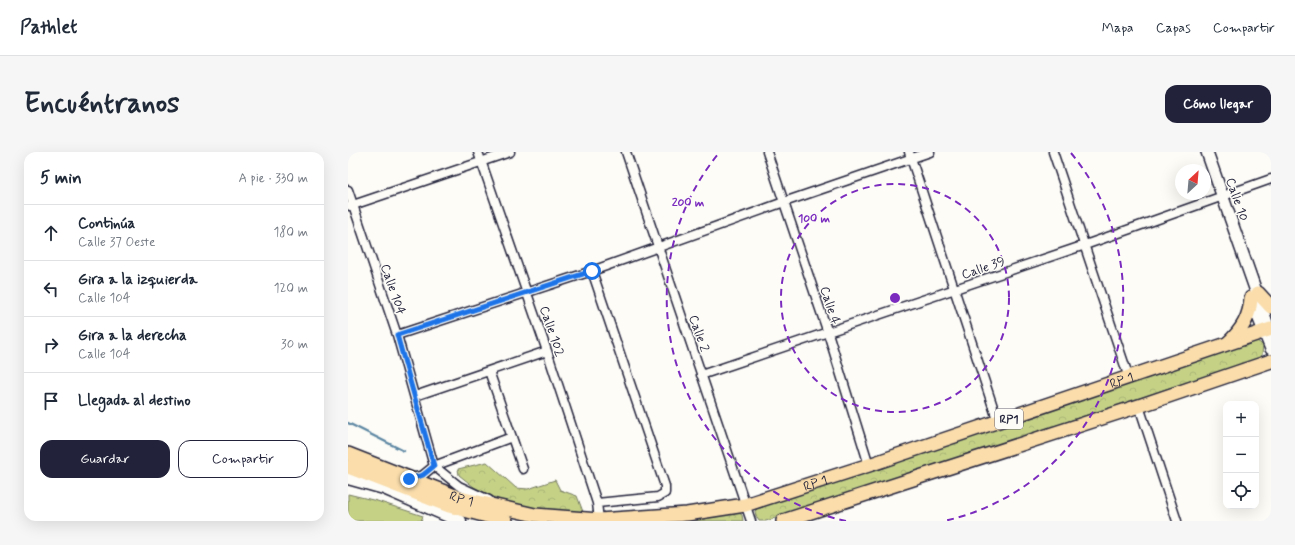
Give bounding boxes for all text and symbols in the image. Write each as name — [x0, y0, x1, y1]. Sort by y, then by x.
text: Pathlet — [20, 15, 77, 40]
text: Mapa — [1102, 19, 1134, 37]
text: Capas — [1156, 19, 1191, 37]
text: Compartir — [1213, 19, 1275, 37]
button: Cómo llegar — [1165, 85, 1271, 123]
text: Encuéntranos — [24, 86, 180, 123]
north arrow — [1175, 164, 1211, 200]
text: 5 min — [40, 167, 82, 189]
text: A pie · 330 m — [239, 170, 308, 187]
street label: Calle 10 — [1221, 176, 1252, 223]
text: 200 m — [672, 195, 705, 211]
text: 100 m — [798, 211, 831, 227]
text: Continúa — [78, 214, 135, 234]
icon: ahead — [40, 222, 62, 244]
text: 180 m — [273, 224, 308, 241]
text: Calle 37 Oeste — [78, 234, 155, 251]
street label: Calle 39 — [959, 253, 1008, 284]
street label: Calle 104 — [376, 262, 409, 317]
route start — [583, 262, 601, 280]
text: Gira a la izquierda — [78, 270, 197, 290]
icon: left — [40, 278, 62, 300]
text: 120 m — [274, 280, 308, 297]
street label: Calle 4 — [815, 284, 844, 327]
text: Calle 104 — [78, 290, 130, 307]
centre of rings — [888, 291, 902, 305]
street label: Calle 102 — [535, 304, 568, 359]
street label: Calle 2 — [684, 313, 713, 355]
text: Gira a la derecha — [78, 326, 187, 346]
icon: right — [40, 334, 62, 356]
text: 30 m — [281, 336, 308, 353]
text: Calle 104 — [78, 346, 130, 363]
street label: RP 1 — [1108, 369, 1136, 393]
icon: arrive — [40, 390, 62, 412]
text: Llegada al destino — [78, 391, 191, 411]
map controls — [1223, 401, 1259, 509]
button: + — [1223, 401, 1259, 437]
road number: RP1 — [995, 409, 1023, 429]
button: − — [1223, 437, 1259, 473]
button: Guardar — [40, 440, 170, 478]
button: Compartir — [178, 440, 308, 478]
route end — [400, 470, 418, 488]
street label: RP 1 — [801, 472, 830, 496]
button: locate — [1223, 473, 1259, 509]
street label: RP 1 — [447, 488, 475, 511]

